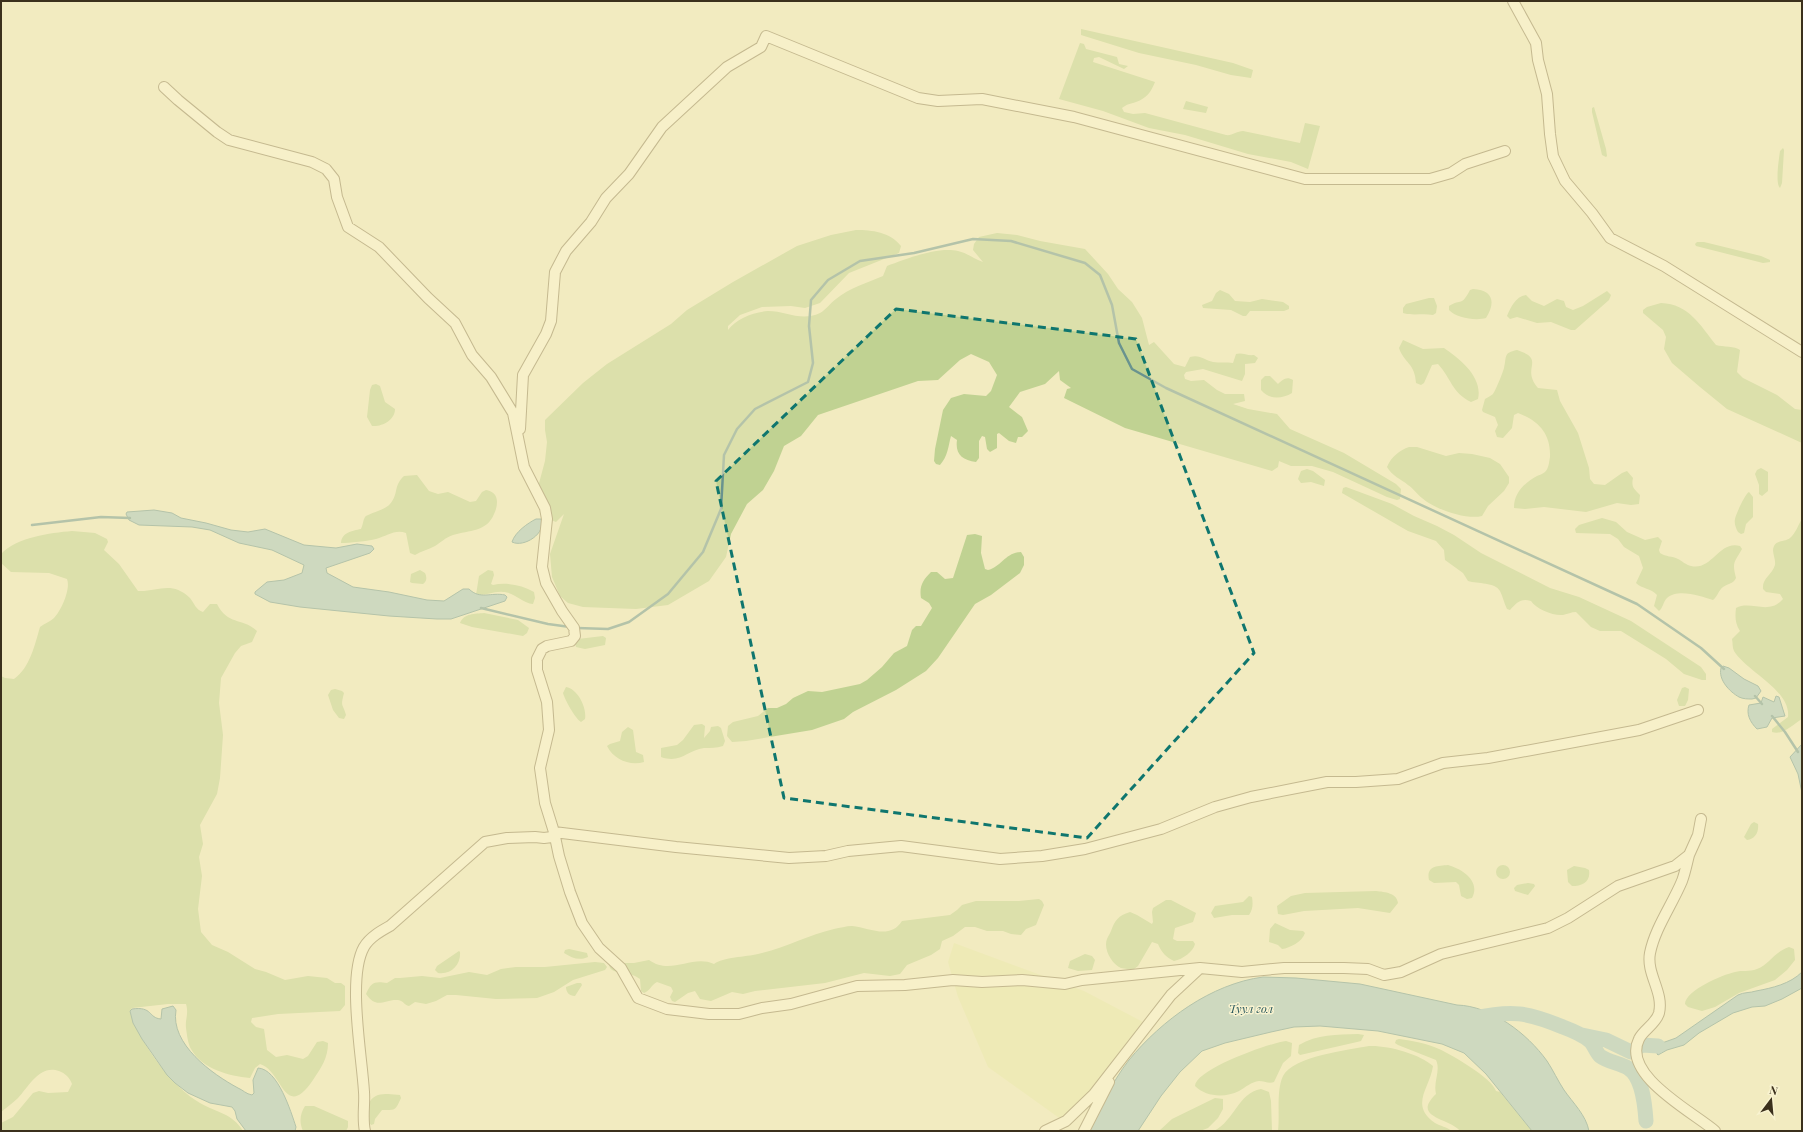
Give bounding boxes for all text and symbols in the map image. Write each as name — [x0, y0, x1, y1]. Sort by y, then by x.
water label: Туул гол — [1229, 1000, 1273, 1016]
north arrow — [1751, 1080, 1791, 1120]
text: N — [1768, 1082, 1780, 1098]

